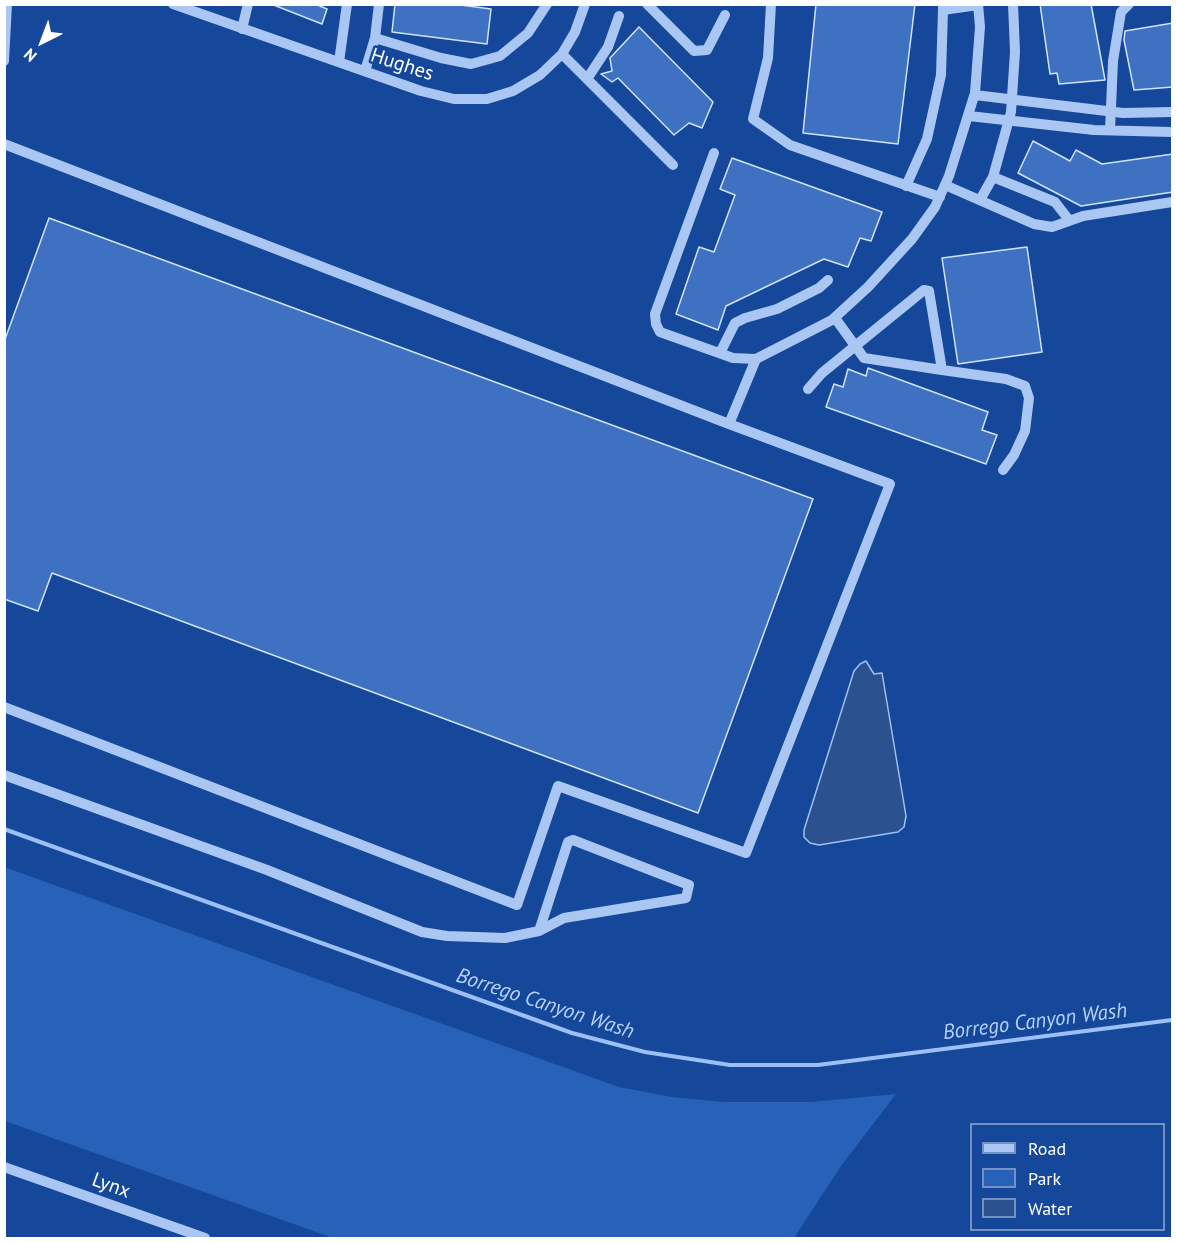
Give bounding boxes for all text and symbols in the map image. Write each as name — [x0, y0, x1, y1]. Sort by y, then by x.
north arrow — [12, 12, 72, 72]
text: N — [19, 44, 41, 66]
street label: Hughes — [368, 44, 436, 86]
water label: Borrego Canyon Wash — [453, 963, 637, 1045]
water label: Borrego Canyon Wash — [941, 998, 1129, 1046]
legend — [970, 1123, 1165, 1231]
text: Road — [1028, 1137, 1066, 1160]
text: Park — [1028, 1167, 1061, 1190]
street label: Lynx — [89, 1168, 133, 1204]
text: Water — [1028, 1197, 1072, 1220]

